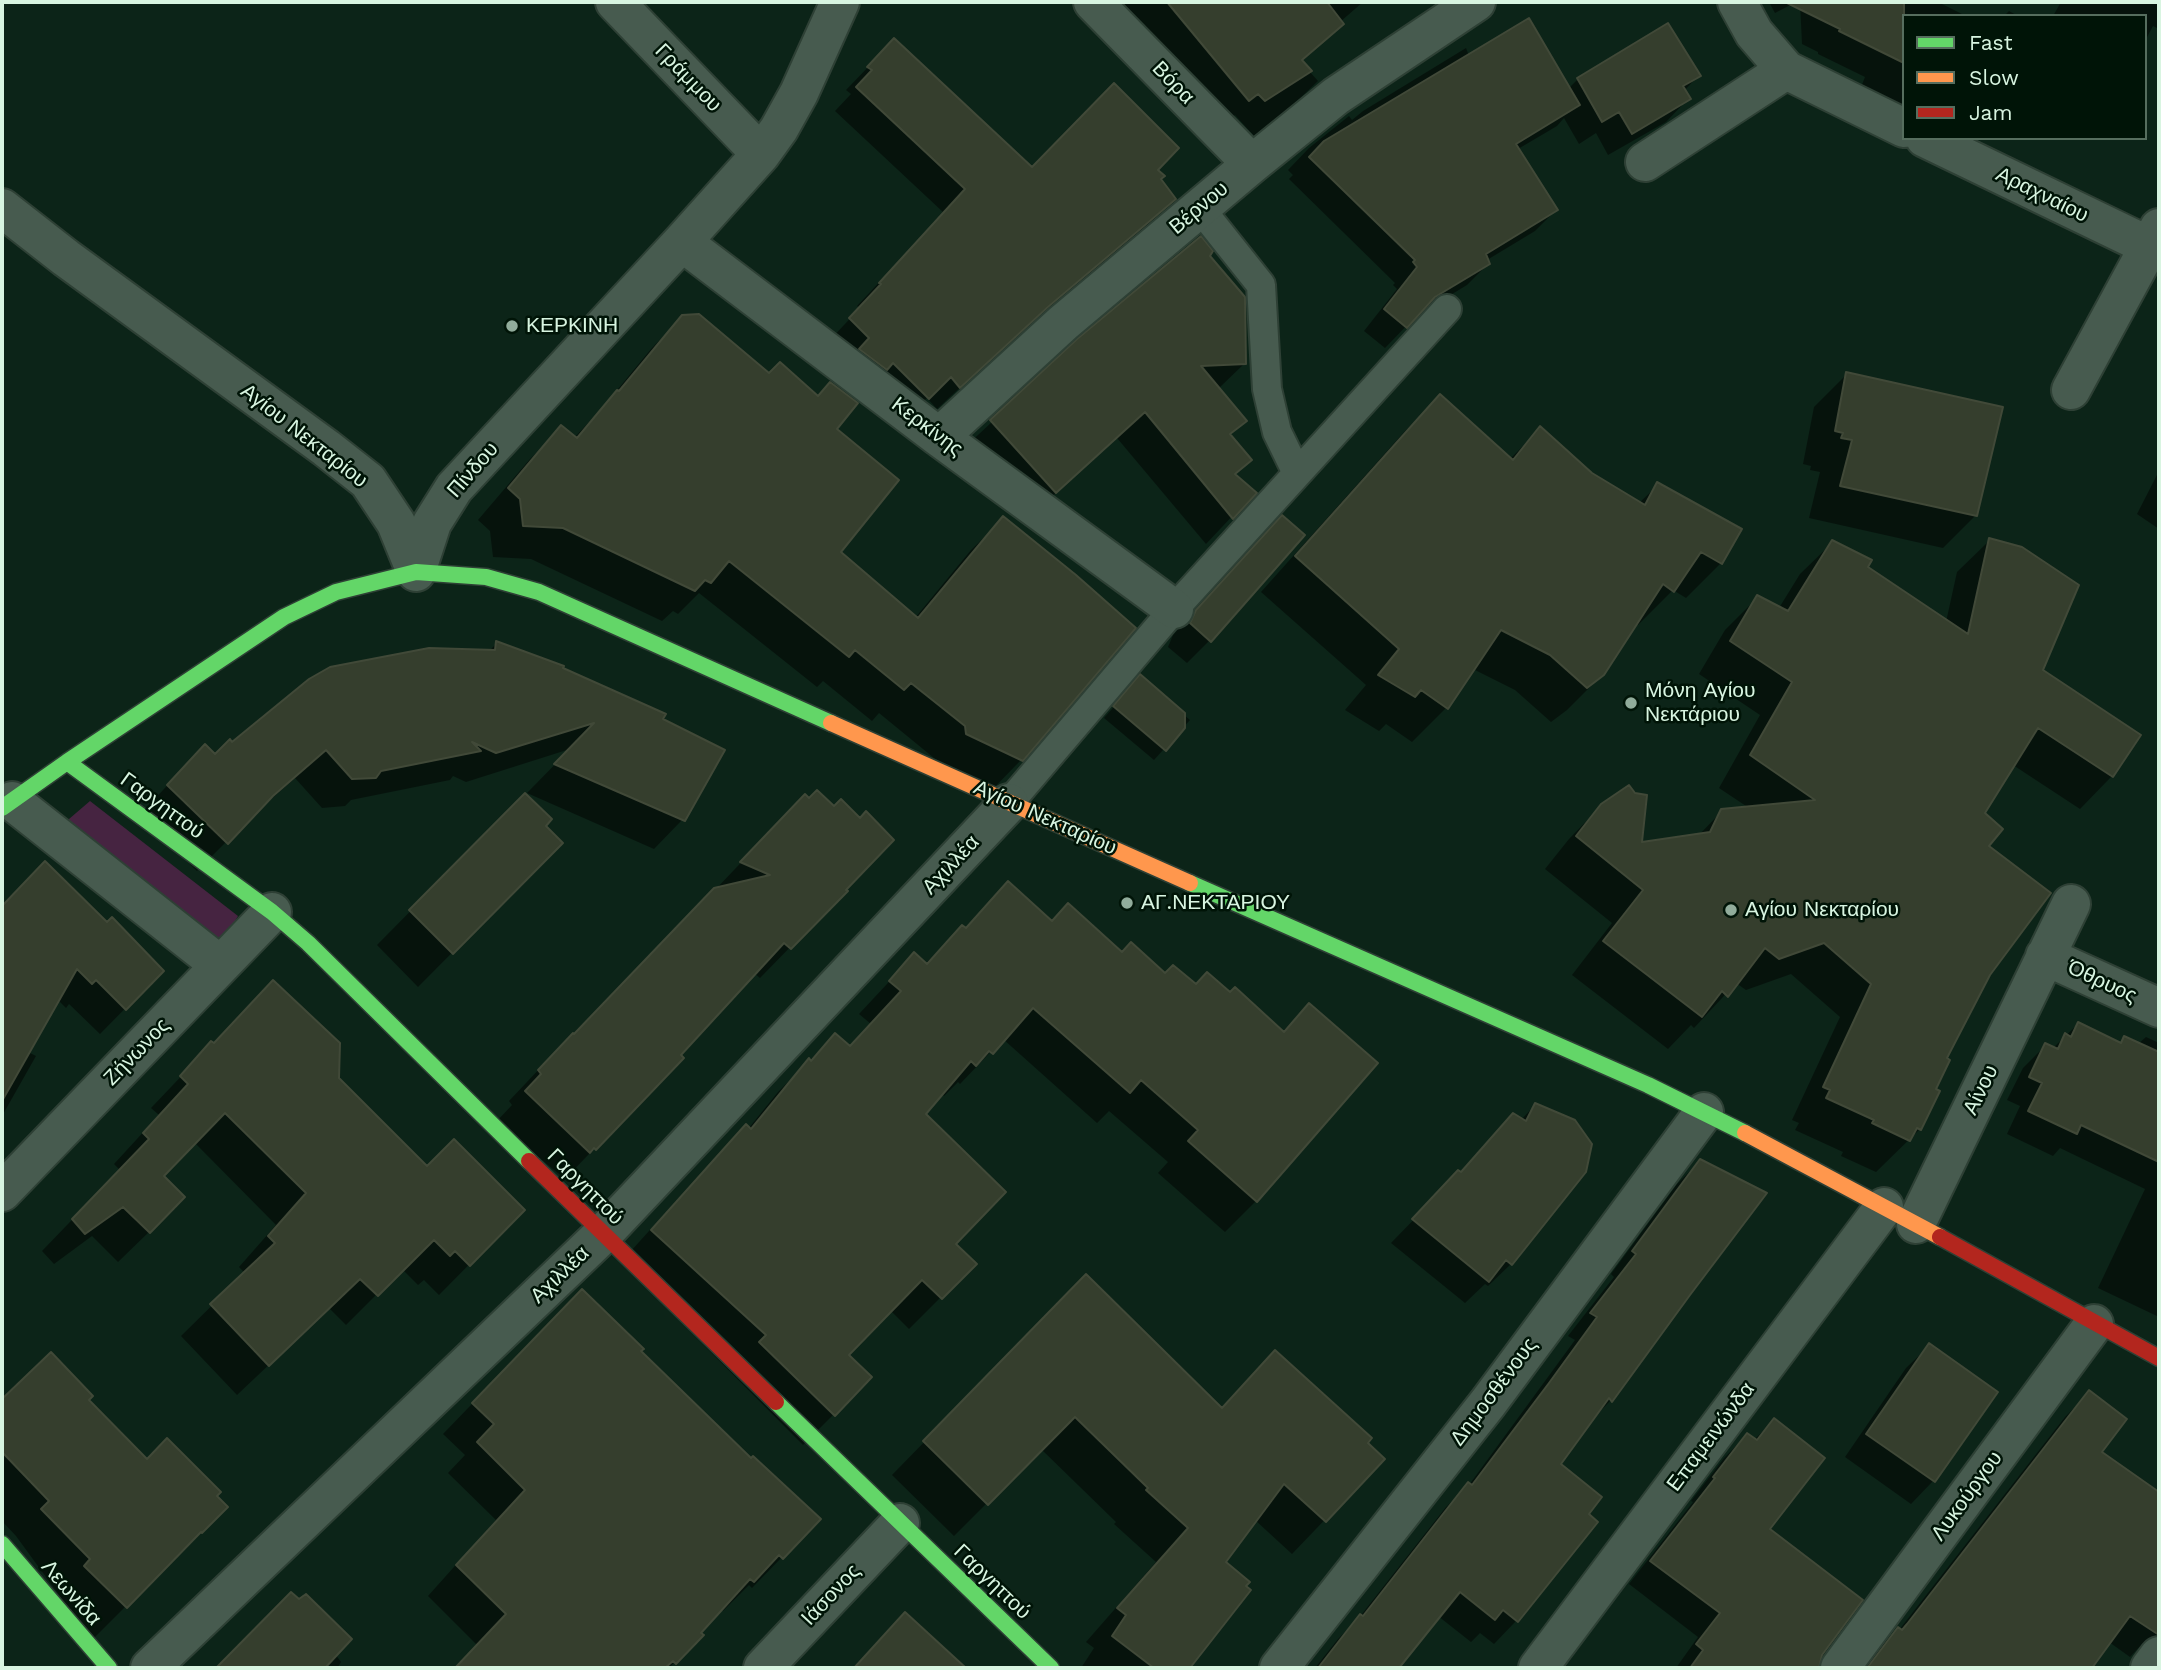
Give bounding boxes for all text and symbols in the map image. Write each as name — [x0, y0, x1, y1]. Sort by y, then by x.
legend — [1902, 14, 2147, 140]
text: Fast — [1969, 30, 2013, 55]
street label: Γράμμου — [649, 39, 727, 117]
street label: Βόρα — [1147, 56, 1199, 110]
text: Slow — [1969, 65, 2019, 90]
text: Jam — [1969, 100, 2012, 125]
street label: Αραχναίου — [1992, 162, 2092, 228]
street label: Βέρνου — [1164, 176, 1234, 240]
place label: ΚΕΡΚΙΝΗ — [526, 313, 618, 339]
marker: ΚΕΡΚΙΝΗ — [504, 318, 520, 334]
street label: Αγίου Νεκταρίου — [236, 379, 372, 493]
street label: Κερκίνης — [886, 392, 968, 462]
street label: Πίνδου — [442, 437, 504, 503]
place label: Μόνη Αγίου Νεκτάριου — [1645, 678, 1755, 728]
marker: Μόνη Αγίου Νεκτάριου — [1623, 695, 1639, 711]
street label: Γαργηττού — [115, 767, 209, 845]
street label: Αγίου Νεκταρίου — [970, 775, 1120, 861]
street label: Αχιλλέα — [917, 830, 985, 900]
place label: ΑΓ.ΝΕΚΤΑΡΙΟΥ — [1141, 890, 1290, 916]
marker: ΑΓ.ΝΕΚΤΑΡΙΟΥ — [1119, 895, 1135, 911]
place label: Αγίου Νεκταρίου — [1745, 897, 1899, 923]
marker: Αγίου Νεκταρίου — [1723, 902, 1739, 918]
street label: Όθρυος — [2064, 955, 2140, 1009]
street label: Ζήνωνος — [99, 1013, 175, 1091]
street label: Αίνου — [1958, 1061, 2004, 1119]
street label: Γαργηττού — [542, 1144, 628, 1230]
street label: Αχιλλέα — [525, 1241, 595, 1309]
street label: Δημοσθένους — [1445, 1333, 1543, 1451]
street label: Επαμεινώνδα — [1662, 1378, 1760, 1496]
street label: Λυκούργου — [1926, 1446, 2008, 1546]
street label: Γαργηττού — [948, 1539, 1036, 1625]
street label: Λεωνίδα — [36, 1555, 106, 1631]
street label: Ιάσονος — [796, 1559, 866, 1631]

